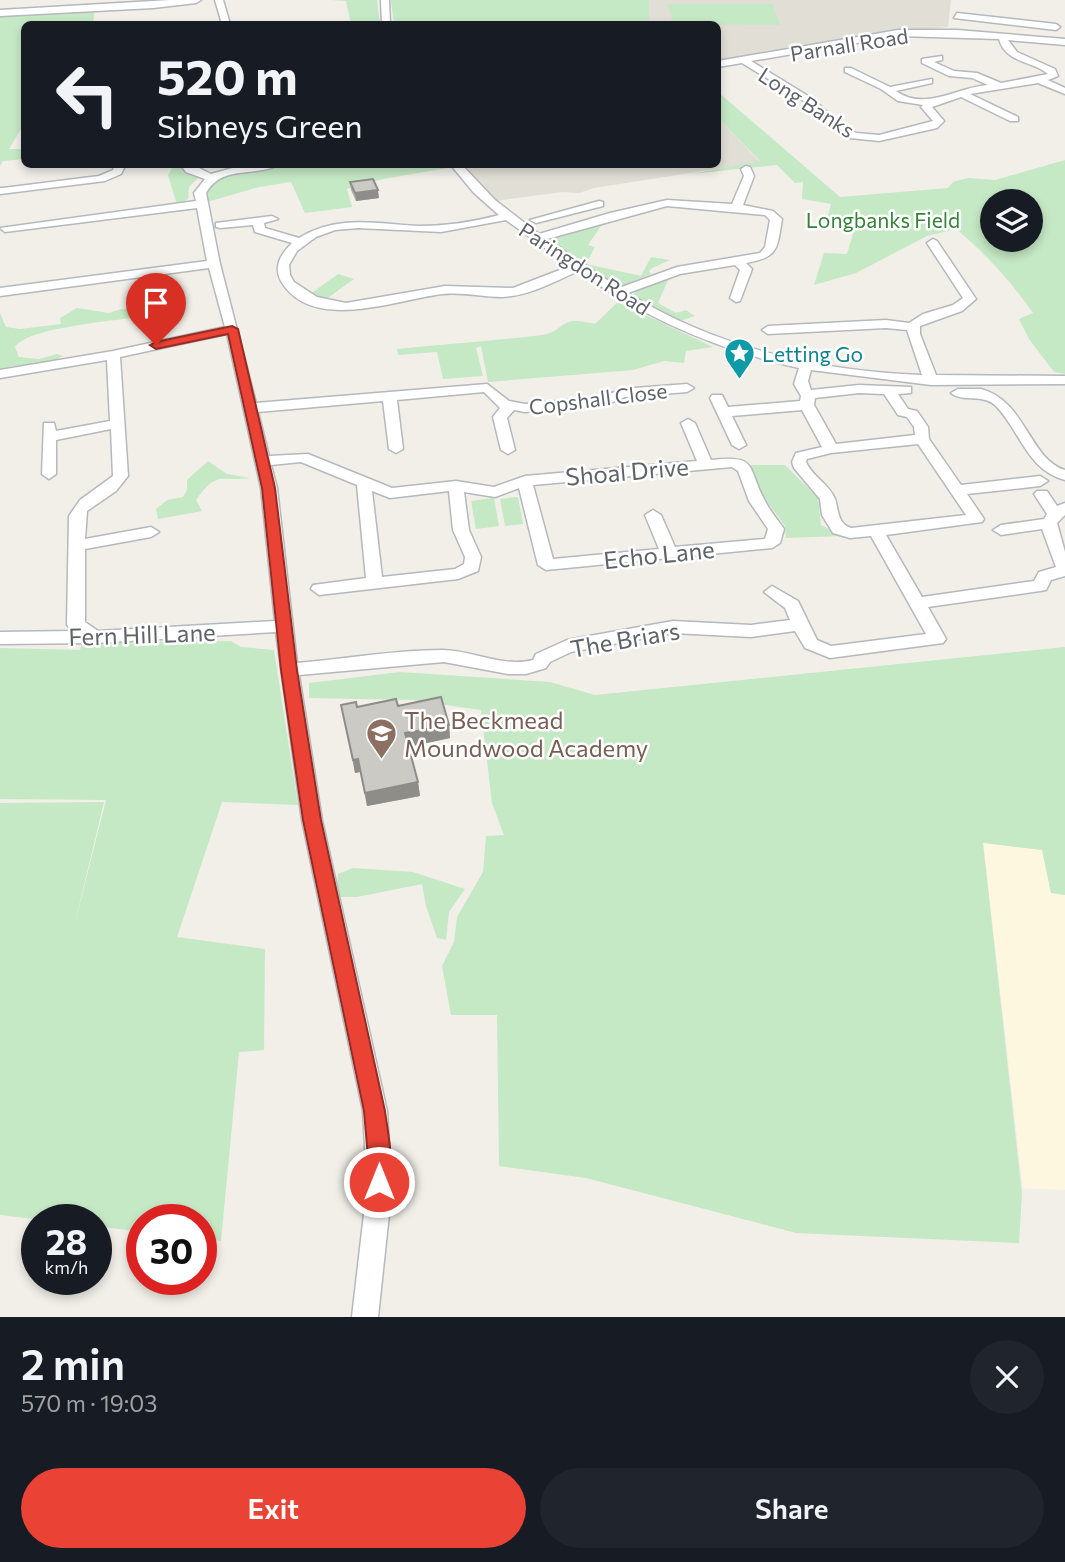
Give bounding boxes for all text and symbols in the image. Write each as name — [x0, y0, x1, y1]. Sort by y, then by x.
street label: Parnall Road — [788, 22, 910, 66]
text: 520 m — [157, 45, 298, 105]
icon: left — [42, 49, 133, 140]
street label: Long Banks — [754, 62, 860, 142]
text: Sibneys Green — [157, 105, 363, 145]
map controls — [980, 189, 1043, 252]
button: layers — [980, 189, 1043, 252]
park label: Longbanks Field — [806, 207, 960, 232]
street label: Paringdon Road — [515, 216, 655, 320]
pin — [126, 273, 186, 345]
icon: arrive — [137, 284, 175, 322]
place icon: Letting Go — [722, 336, 756, 380]
place label: Letting Go — [762, 341, 863, 366]
street label: Copshall Close — [527, 377, 669, 419]
street label: Shoal Drive — [564, 451, 690, 491]
street label: Echo Lane — [602, 534, 716, 574]
street label: The Briars — [568, 615, 682, 663]
street label: Fern Hill Lane — [68, 617, 216, 651]
place label: The Beckmead Moundwood Academy — [404, 705, 648, 762]
school or university icon: The Beckmead Moundwood Academy — [364, 716, 398, 760]
position arrow — [342, 1145, 416, 1219]
speed limit sign: 30 — [126, 1204, 217, 1295]
text: 28 — [46, 1219, 87, 1262]
text: km/h — [45, 1256, 88, 1278]
text: 2 min — [21, 1337, 125, 1389]
button: close — [970, 1340, 1044, 1414]
text: 570 m · 19:03 — [21, 1389, 157, 1417]
button: Exit — [21, 1468, 526, 1548]
button: Share — [540, 1468, 1044, 1548]

